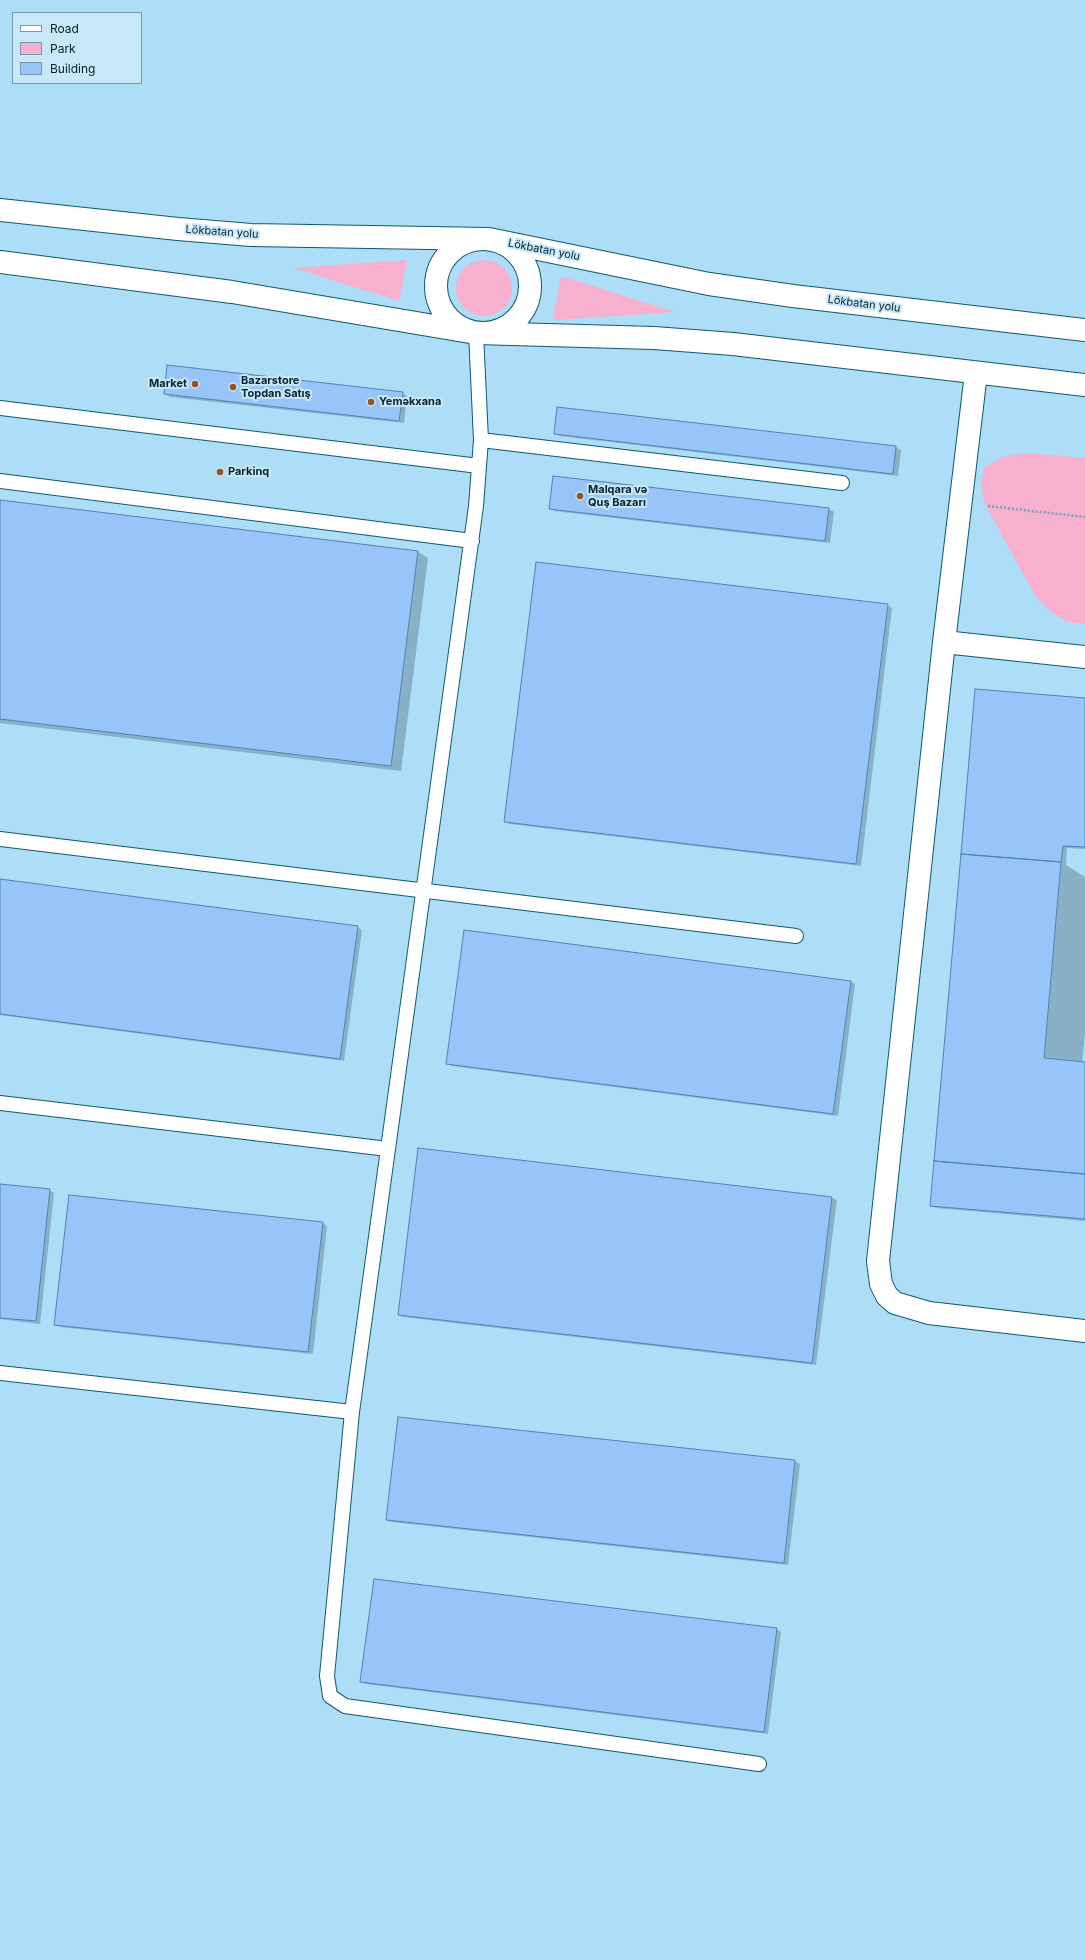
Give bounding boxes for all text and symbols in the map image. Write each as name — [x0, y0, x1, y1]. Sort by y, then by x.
legend — [12, 12, 142, 84]
text: Road — [50, 21, 79, 36]
text: Park — [50, 41, 76, 56]
text: Building — [50, 61, 95, 76]
street label: Lökbatan yolu — [185, 223, 259, 241]
street label: Lökbatan yolu — [507, 237, 581, 263]
street label: Lökbatan yolu — [827, 293, 901, 315]
place label: Bazarstore Topdan Satış — [241, 374, 311, 400]
place label: Market — [149, 377, 187, 391]
marker: Market — [190, 379, 200, 389]
marker: Bazarstore Topdan Satış — [228, 382, 238, 392]
place label: Yeməkxana — [379, 395, 441, 409]
marker: Yeməkxana — [366, 397, 376, 407]
place label: Parkinq — [228, 465, 269, 479]
marker: Parkinq — [215, 467, 225, 477]
place label: Malqara və Quş Bazarı — [588, 483, 647, 509]
marker: Malqara və Quş Bazarı — [575, 491, 585, 501]

